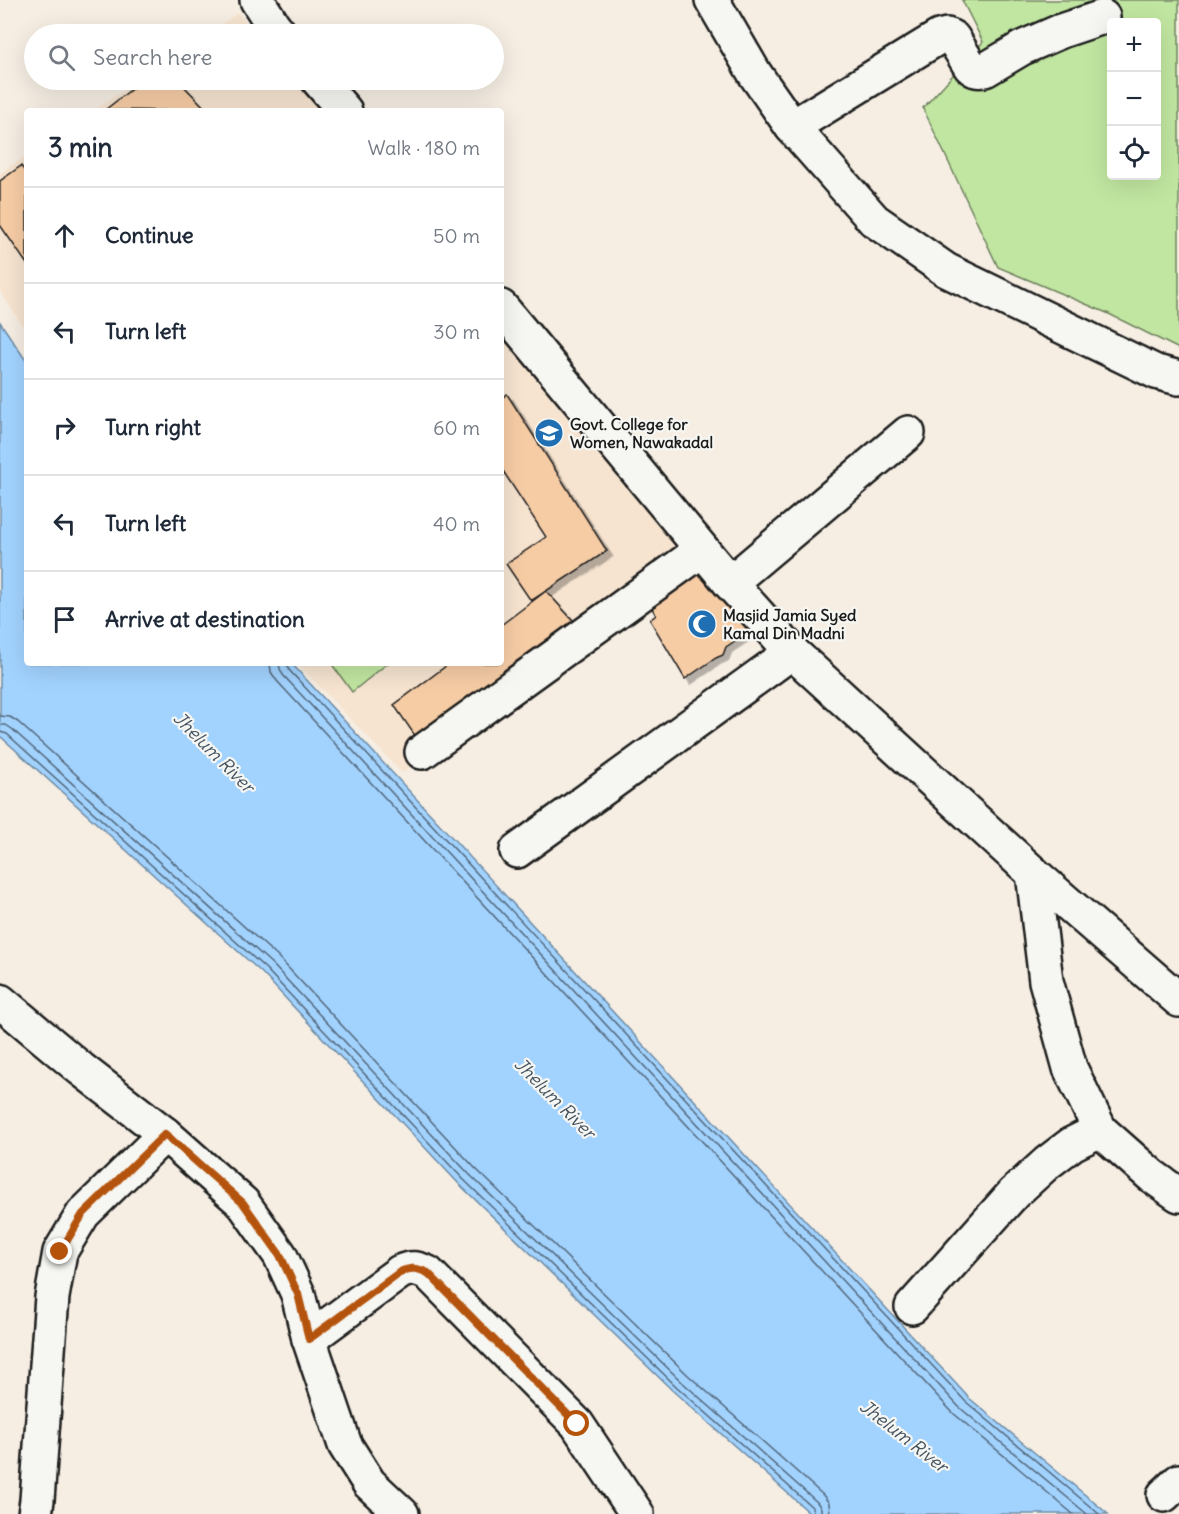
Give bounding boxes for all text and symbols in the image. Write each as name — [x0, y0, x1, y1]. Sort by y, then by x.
map controls — [1107, 18, 1161, 180]
button: + — [1107, 18, 1161, 72]
search box — [24, 24, 504, 90]
icon: search — [45, 41, 78, 74]
text: Search here — [93, 43, 212, 71]
button: − — [1107, 72, 1161, 126]
button: locate — [1107, 126, 1161, 180]
text: 3 min — [48, 131, 113, 164]
text: Walk · 180 m — [368, 135, 480, 160]
icon: ahead — [48, 219, 81, 252]
text: Continue — [105, 221, 194, 249]
text: 50 m — [433, 223, 480, 248]
icon: left — [48, 315, 81, 348]
text: Turn left — [105, 317, 186, 345]
text: 30 m — [433, 319, 480, 344]
icon: right — [48, 411, 81, 444]
text: Turn right — [105, 413, 201, 441]
place label: Govt. College for Women, Nawakadal — [570, 414, 713, 452]
text: 60 m — [433, 415, 480, 440]
school or university icon: Govt. College for Women, Nawakadal — [533, 417, 565, 449]
icon: left — [48, 507, 81, 540]
text: Turn left — [105, 509, 186, 537]
text: 40 m — [433, 511, 480, 536]
icon: arrive — [48, 603, 81, 636]
text: Arrive at destination — [105, 605, 305, 633]
place label: Masjid Jamia Syed Kamal Din Madni — [723, 605, 857, 643]
mosque icon: Masjid Jamia Syed Kamal Din Madni — [686, 608, 718, 640]
water label: Jhelum River — [169, 707, 261, 799]
water label: Jhelum River — [510, 1053, 602, 1145]
route end — [46, 1238, 72, 1264]
water label: Jhelum River — [855, 1395, 955, 1479]
route start — [563, 1410, 589, 1436]

